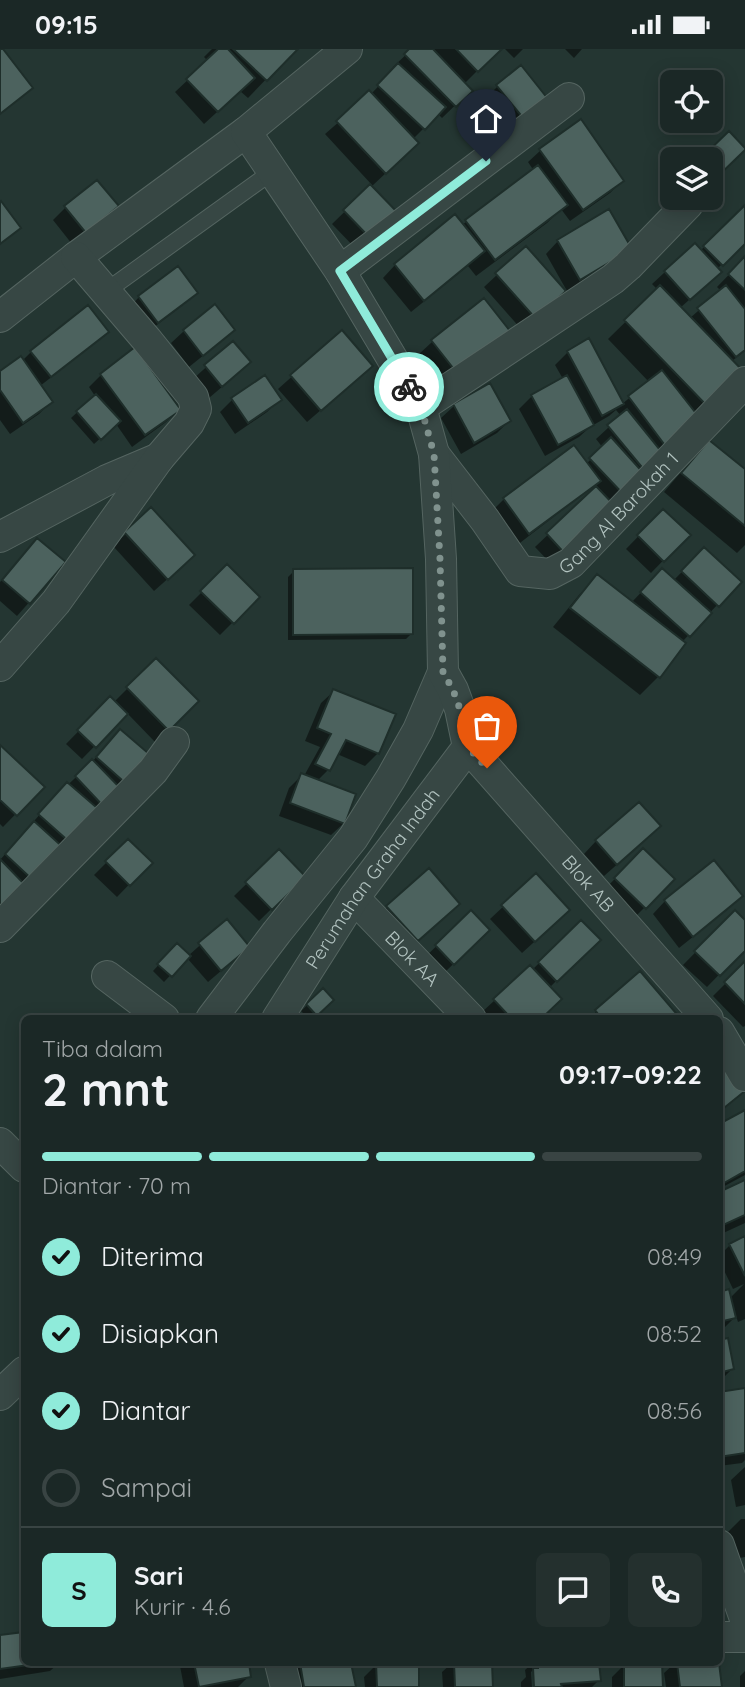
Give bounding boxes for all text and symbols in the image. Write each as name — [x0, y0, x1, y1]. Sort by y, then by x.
text: 09:15 — [35, 8, 98, 41]
map controls — [660, 70, 723, 210]
button: locate — [660, 70, 723, 133]
pin — [456, 89, 516, 161]
icon: home — [467, 100, 505, 138]
button: layers — [660, 147, 723, 210]
courier — [374, 352, 444, 422]
icon: bike — [390, 368, 428, 406]
street label: Gang Al Barokah 1 — [555, 447, 683, 579]
pin — [457, 696, 517, 768]
icon: bag — [468, 707, 506, 745]
street label: Perumahan Graha Indah — [300, 783, 445, 973]
street label: Blok AB — [557, 850, 620, 917]
street label: Blok AA — [380, 926, 445, 991]
text: Tiba dalam — [42, 1034, 163, 1063]
text: 09:17–09:22 — [559, 1058, 702, 1091]
text: 2 mnt — [42, 1060, 170, 1118]
text: Diantar · 70 m — [42, 1171, 191, 1200]
icon: check — [42, 1238, 80, 1276]
text: Diterima — [101, 1240, 204, 1273]
text: 08:49 — [647, 1242, 702, 1271]
icon: check — [42, 1315, 80, 1353]
text: Disiapkan — [101, 1317, 219, 1350]
text: 08:52 — [646, 1319, 702, 1348]
icon: check — [42, 1392, 80, 1430]
text: Diantar — [101, 1394, 191, 1427]
text: 08:56 — [647, 1396, 702, 1425]
text: Sampai — [101, 1471, 192, 1504]
button: chat — [536, 1553, 610, 1627]
button: phone — [628, 1553, 702, 1627]
text: Sari — [134, 1559, 183, 1592]
text: S — [71, 1574, 87, 1607]
text: Kurir · 4.6 — [134, 1592, 231, 1621]

